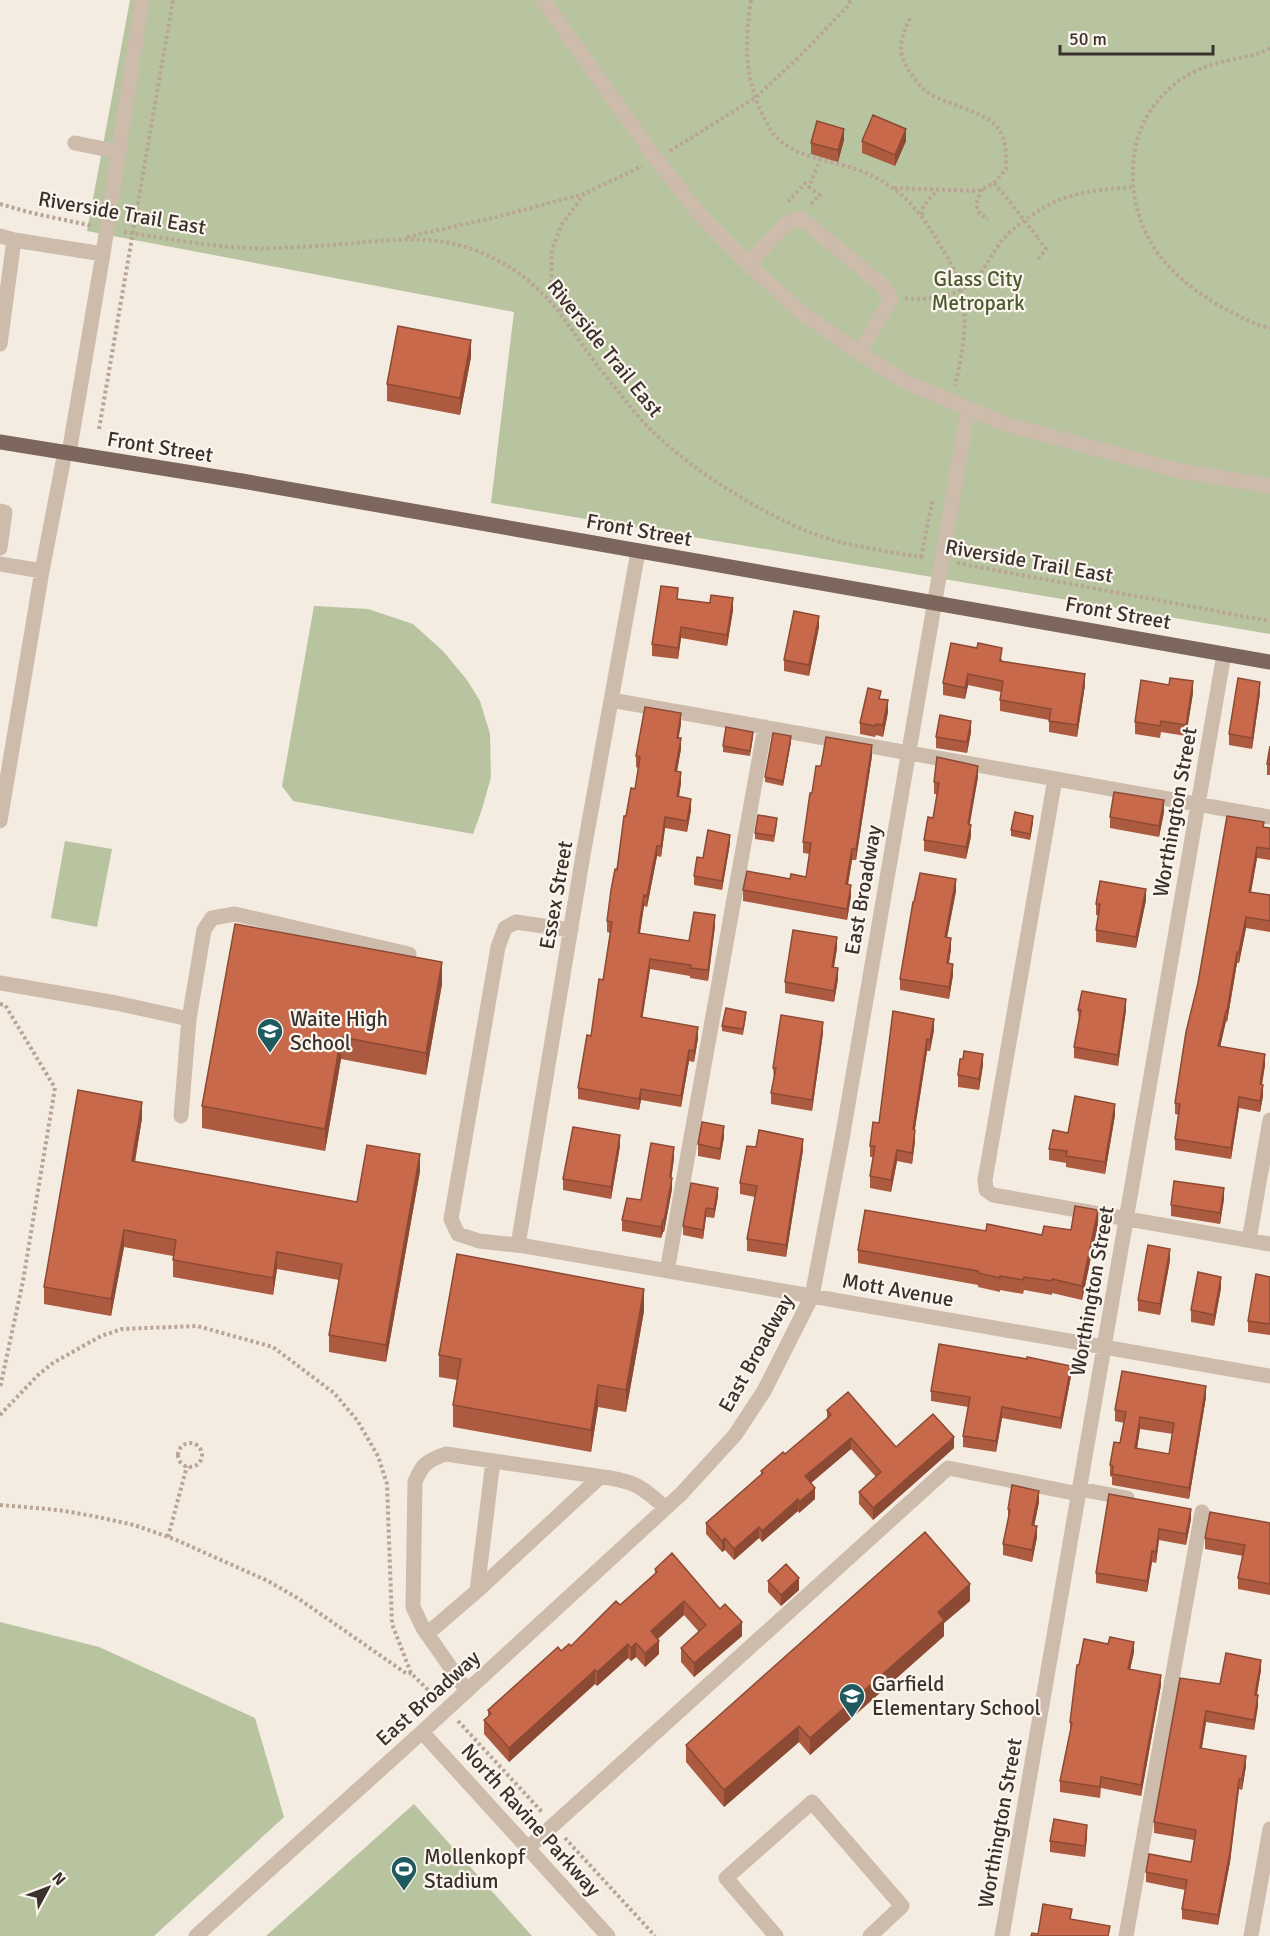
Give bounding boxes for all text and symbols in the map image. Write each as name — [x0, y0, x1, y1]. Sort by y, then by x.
scale bar — [1060, 18, 1213, 56]
text: 50 m — [1069, 28, 1107, 50]
street label: Riverside Trail East — [36, 185, 208, 241]
park label: Glass City Metropark — [931, 266, 1025, 316]
street label: Riverside Trail East — [541, 274, 669, 422]
street label: Front Street — [105, 426, 215, 468]
street label: Front Street — [584, 508, 694, 552]
street label: Riverside Trail East — [943, 533, 1115, 589]
street label: Front Street — [1063, 591, 1173, 635]
street label: Worthington Street — [1147, 725, 1203, 899]
street label: East Broadway — [839, 823, 887, 957]
street label: Essex Street — [534, 839, 578, 951]
place label: Waite High School — [290, 1006, 388, 1056]
school or university icon: Waite High School — [255, 1016, 285, 1054]
street label: Worthington Street — [1064, 1204, 1120, 1378]
street label: Mott Avenue — [840, 1267, 956, 1313]
street label: East Broadway — [713, 1289, 799, 1417]
street label: East Broadway — [371, 1644, 486, 1752]
place label: Garfield Elementary School — [872, 1671, 1041, 1721]
school or university icon: Garfield Elementary School — [837, 1681, 867, 1719]
street label: Worthington Street — [972, 1736, 1028, 1910]
street label: North Ravine Parkway — [456, 1738, 607, 1902]
place label: Mollenkopf Stadium — [424, 1844, 526, 1894]
sports icon: Mollenkopf Stadium — [389, 1854, 419, 1892]
north arrow — [18, 1858, 78, 1918]
text: N — [47, 1868, 70, 1890]

